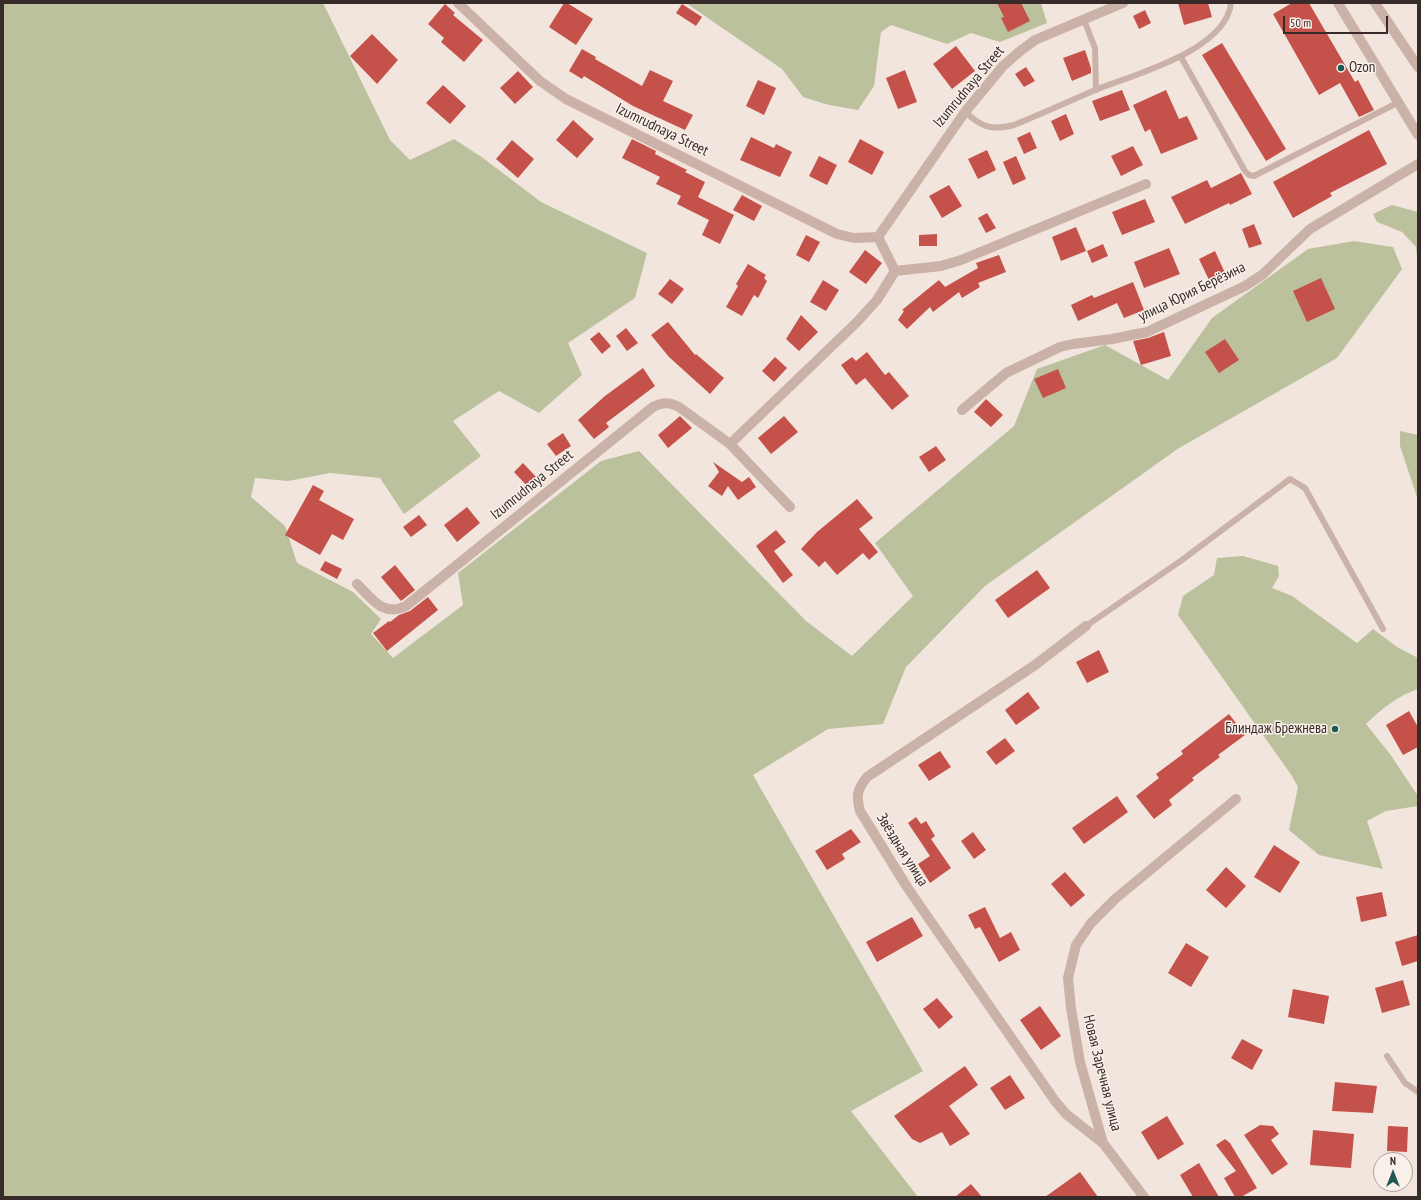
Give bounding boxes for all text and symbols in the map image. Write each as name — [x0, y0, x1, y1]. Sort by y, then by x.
scale bar — [1285, 8, 1390, 34]
text: 50 m — [1290, 15, 1311, 30]
street label: Izumrudnaya Street — [930, 43, 1008, 131]
place label: Ozon — [1349, 59, 1375, 77]
marker: Ozon — [1336, 63, 1346, 73]
street label: Izumrudnaya Street — [613, 100, 711, 160]
street label: улица Юрия Берёзина — [1136, 258, 1248, 326]
street label: Izumrudnaya Street — [487, 446, 577, 524]
place label: Блиндаж Брежнева — [1225, 720, 1327, 738]
marker: Блиндаж Брежнева — [1330, 724, 1340, 734]
street label: Звёздная улица — [872, 810, 932, 890]
street label: Новая Заречная улица — [1079, 1013, 1125, 1133]
north arrow — [1373, 1152, 1413, 1192]
text: N — [1390, 1154, 1396, 1168]

